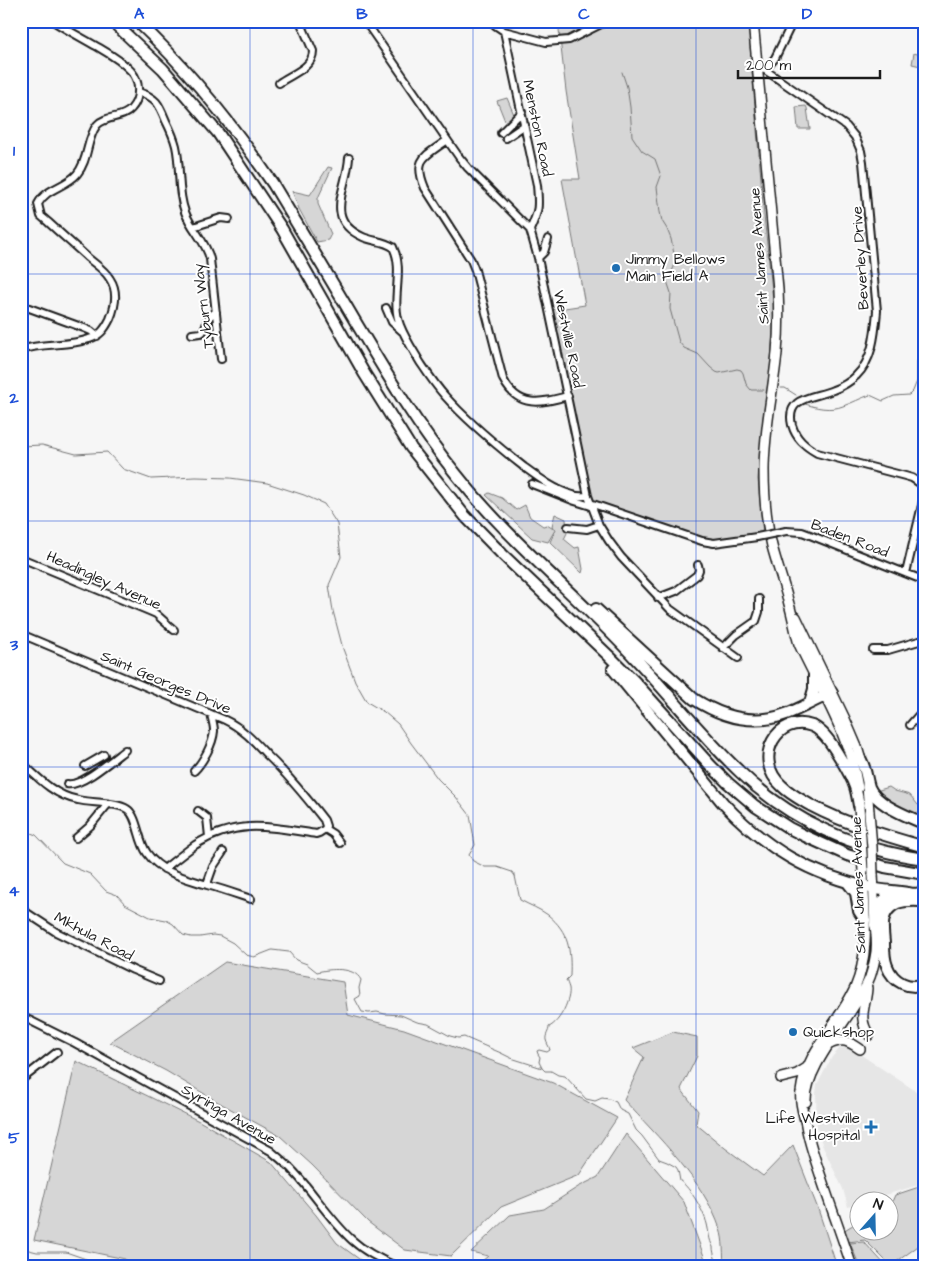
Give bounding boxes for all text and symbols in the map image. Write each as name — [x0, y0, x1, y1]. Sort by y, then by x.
text: A — [134, 3, 145, 25]
text: B — [356, 3, 368, 25]
text: C — [578, 3, 590, 25]
text: D — [802, 3, 813, 25]
scale bar — [738, 48, 881, 80]
text: 200 m — [746, 55, 792, 76]
street label: Menston Road — [517, 78, 558, 179]
text: 1 — [13, 140, 16, 162]
street label: Saint James Avenue — [744, 187, 775, 325]
street label: Beverley Drive — [846, 205, 876, 310]
place label: Jimmy Bellows Main Field A — [626, 249, 726, 287]
street label: Tyburn Way — [188, 262, 220, 350]
marker: Jimmy Bellows Main Field A — [610, 262, 622, 274]
street label: Westville Road — [548, 288, 589, 390]
text: 2 — [8, 387, 19, 409]
street label: Baden Road — [808, 514, 892, 563]
street label: Headingley Avenue — [43, 546, 164, 616]
text: 3 — [9, 634, 19, 656]
street label: Saint Georges Drive — [97, 645, 234, 720]
street label: Saint James Avenue — [846, 816, 871, 954]
text: 4 — [9, 880, 20, 902]
street label: Mkhula Road — [50, 907, 137, 966]
place label: Quickshop — [803, 1022, 874, 1043]
marker: Quickshop — [787, 1026, 799, 1038]
street label: Syringa Avenue — [177, 1079, 280, 1151]
place label: Life Westville Hospital — [766, 1108, 860, 1146]
marker: Life Westville Hospital — [864, 1120, 878, 1134]
text: 5 — [8, 1127, 20, 1149]
north arrow — [848, 1190, 898, 1240]
text: N — [871, 1194, 886, 1216]

